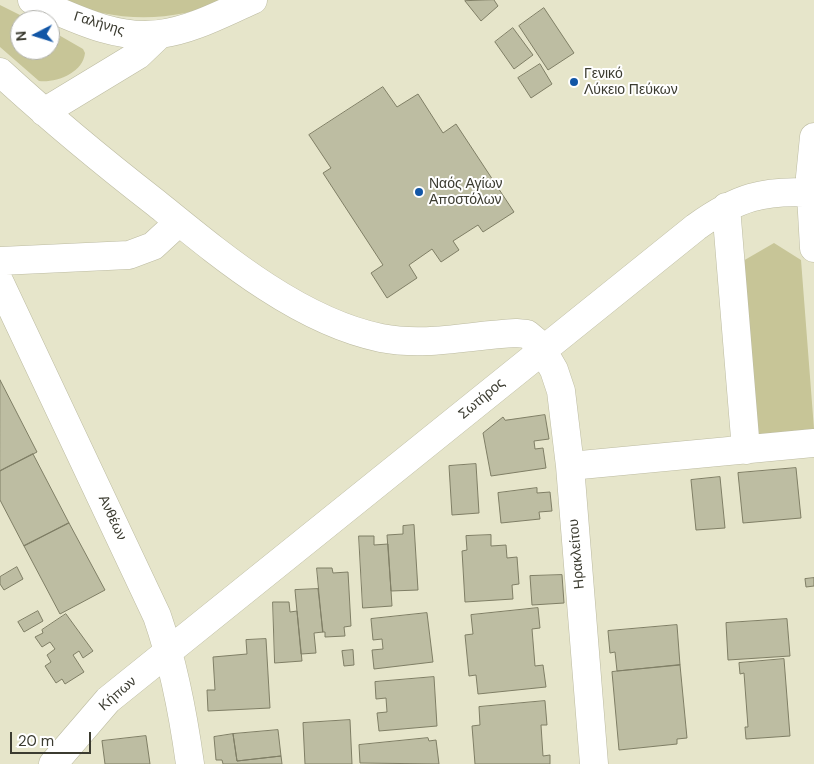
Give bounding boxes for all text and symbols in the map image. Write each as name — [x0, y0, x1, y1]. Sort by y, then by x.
street label: Γαλήνης — [72, 8, 126, 40]
north arrow — [10, 10, 60, 60]
text: N — [12, 30, 30, 42]
place label: Γενικό Λύκειο Πεύκων — [584, 66, 678, 98]
marker: Γενικό Λύκειο Πεύκων — [568, 76, 580, 88]
place label: Ναός Αγίων Αποστόλων — [429, 176, 503, 208]
marker: Ναός Αγίων Αποστόλων — [413, 186, 425, 198]
street label: Σωτήρος — [455, 375, 509, 423]
street label: Ανθέων — [94, 493, 130, 543]
street label: Ηρακλείτου — [566, 518, 588, 590]
street label: Κήπων — [96, 673, 140, 715]
scale bar — [12, 722, 94, 754]
text: 20 m — [18, 731, 54, 751]

